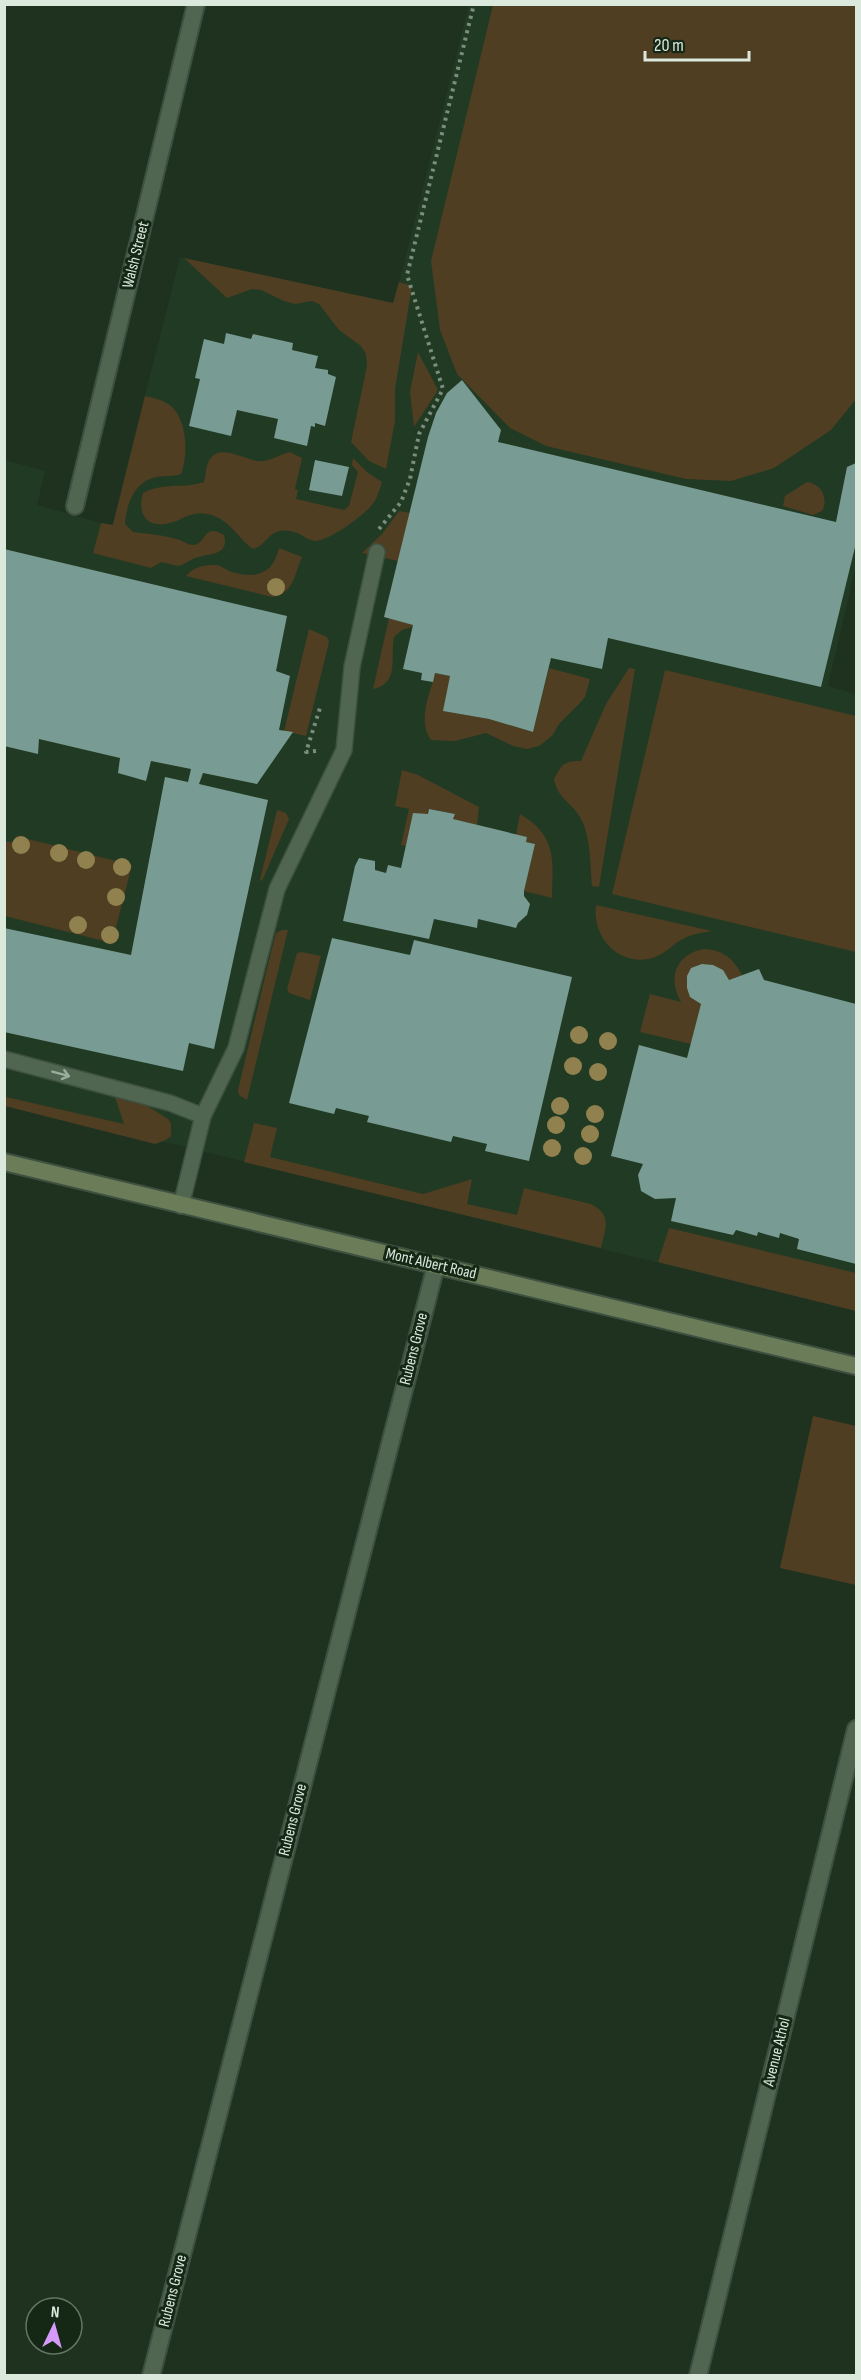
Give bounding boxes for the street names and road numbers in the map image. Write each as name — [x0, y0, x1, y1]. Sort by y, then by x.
street label: Walsh Street — [119, 220, 153, 290]
street label: Mont Albert Road — [384, 1244, 478, 1284]
street label: Rubens Grove — [396, 1311, 432, 1387]
street label: Rubens Grove — [275, 1782, 311, 1858]
street label: Avenue Athol — [759, 2016, 795, 2089]
street label: Rubens Grove — [155, 2253, 191, 2329]

